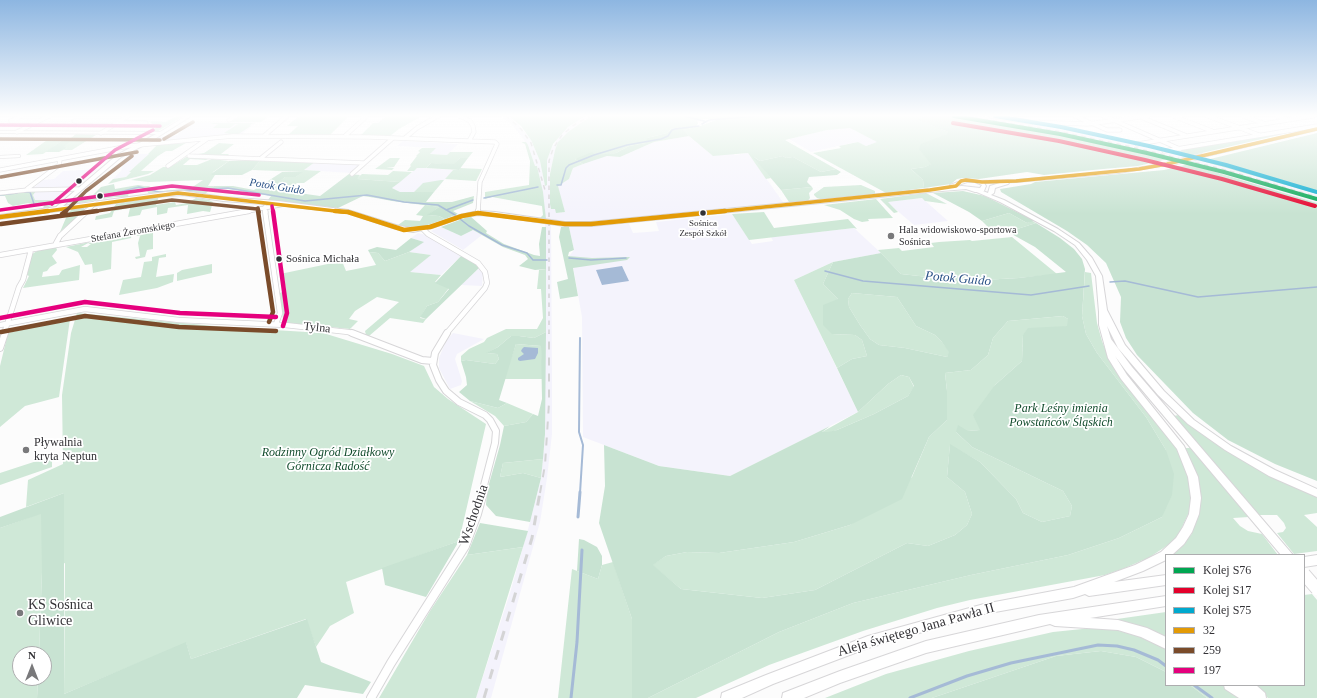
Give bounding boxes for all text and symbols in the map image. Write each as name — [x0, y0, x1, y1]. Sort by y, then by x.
unlabelled marker — [74, 176, 84, 186]
water label: Potok Guido — [248, 176, 306, 198]
unlabelled marker — [95, 191, 105, 201]
marker: Sośnica Zespół Szkół — [698, 208, 708, 218]
street label: Stefana Żeromskiego — [90, 219, 176, 245]
place label: Sośnica Zespół Szkół — [679, 219, 727, 240]
place label: Hala widowiskowo-sportowa Sośnica — [899, 224, 1016, 248]
marker: Hala widowiskowo-sportowa Sośnica — [886, 231, 896, 241]
place label: Sośnica Michała — [286, 252, 359, 266]
marker: Sośnica Michała — [274, 254, 284, 264]
water label: Potok Guido — [924, 268, 992, 290]
street label: Tylna — [303, 319, 331, 337]
park label: Park Leśny imienia Powstańców Śląskich — [1009, 402, 1113, 430]
place label: Pływalnia kryta Neptun — [34, 436, 97, 464]
marker: Pływalnia kryta Neptun — [21, 445, 31, 455]
park label: Rodzinny Ogród Działkowy Górnicza Radość — [262, 446, 394, 474]
street label: Wschodnia — [456, 482, 492, 548]
legend — [1165, 554, 1305, 686]
text: Kolej S76 — [1203, 563, 1251, 577]
text: Kolej S17 — [1203, 583, 1251, 597]
place label: KS Sośnica Gliwice — [28, 597, 93, 630]
street label: Aleja świętego Jana Pawła II — [836, 600, 996, 660]
text: Kolej S75 — [1203, 603, 1251, 617]
marker: KS Sośnica Gliwice — [15, 608, 25, 618]
text: 32 — [1203, 623, 1215, 637]
text: 259 — [1203, 643, 1221, 657]
north arrow — [12, 646, 52, 686]
text: N — [28, 649, 36, 661]
text: 197 — [1203, 663, 1221, 677]

